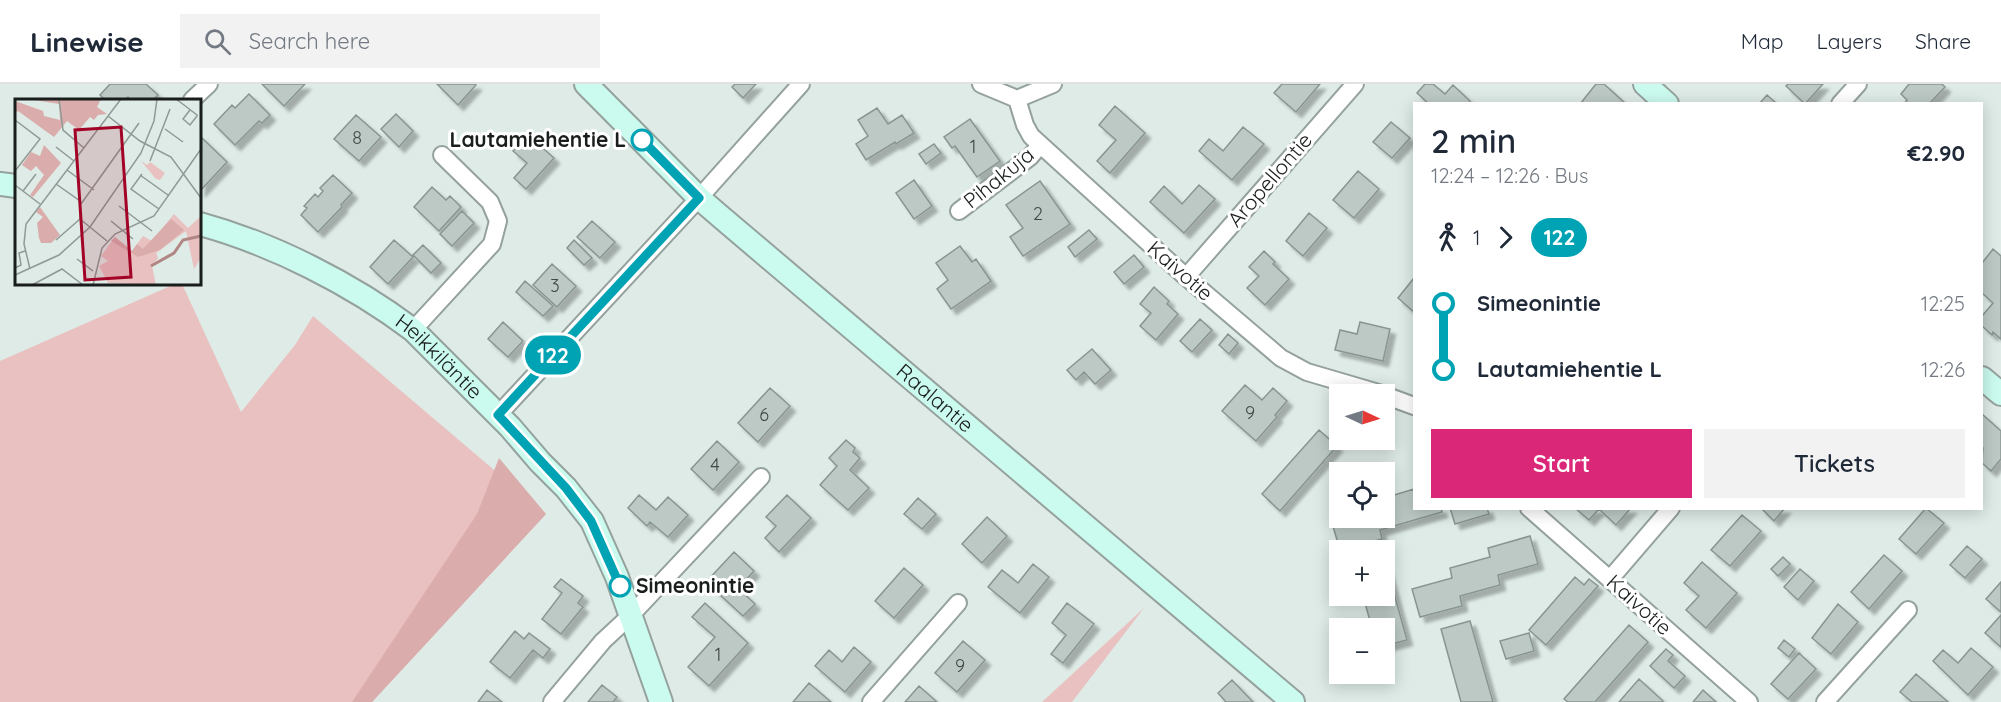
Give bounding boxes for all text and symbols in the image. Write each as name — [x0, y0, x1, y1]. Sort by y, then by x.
search box — [180, 14, 600, 68]
text: Linewise — [30, 24, 144, 59]
icon: search — [201, 25, 234, 58]
text: Search here — [249, 27, 370, 55]
text: Map — [1741, 28, 1784, 54]
text: Layers — [1817, 28, 1882, 54]
text: Share — [1915, 28, 1971, 54]
inset map — [15, 99, 201, 285]
text: 2 min — [1431, 120, 1516, 161]
house number: 8 — [352, 126, 362, 149]
place label: Lautamiehentie L — [450, 126, 626, 152]
street label: Aropellontie — [1221, 127, 1317, 232]
marker: Lautamiehentie L — [631, 129, 653, 151]
house number: 1 — [970, 135, 976, 158]
text: €2.90 — [1907, 139, 1965, 167]
street label: Pihakuja — [958, 141, 1039, 213]
text: 12:24 – 12:26 · Bus — [1431, 163, 1588, 188]
house number: 2 — [1033, 202, 1043, 225]
icon: walk — [1431, 221, 1464, 254]
icon: forward — [1489, 221, 1522, 254]
text: 122 — [1543, 224, 1575, 250]
text: 1 — [1473, 225, 1480, 250]
street label: Kaivotie — [1142, 235, 1219, 306]
house number: 3 — [550, 274, 560, 297]
text: Simeonintie — [1477, 289, 1601, 317]
text: 12:25 — [1921, 291, 1965, 316]
street label: Heikkiläntie — [391, 307, 488, 404]
line badge: 122 — [518, 336, 588, 374]
text: 122 — [537, 342, 569, 368]
text: Lautamiehentie L — [1477, 355, 1662, 383]
text: 12:26 — [1921, 357, 1965, 382]
street label: Raalantie — [892, 358, 979, 438]
north arrow — [1329, 384, 1395, 450]
map controls — [1329, 384, 1395, 684]
house number: 9 — [1245, 401, 1255, 424]
house number: 6 — [759, 403, 769, 426]
button: Start — [1431, 429, 1692, 498]
button: Tickets — [1704, 429, 1965, 498]
house number: 4 — [710, 453, 720, 476]
button: locate — [1329, 462, 1395, 528]
button: + — [1329, 540, 1395, 606]
street label: Kaivotie — [1602, 568, 1678, 640]
place label: Simeonintie — [636, 572, 754, 598]
marker: Simeonintie — [609, 575, 631, 597]
button: − — [1329, 618, 1395, 684]
house number: 1 — [715, 643, 721, 666]
house number: 9 — [955, 654, 965, 677]

